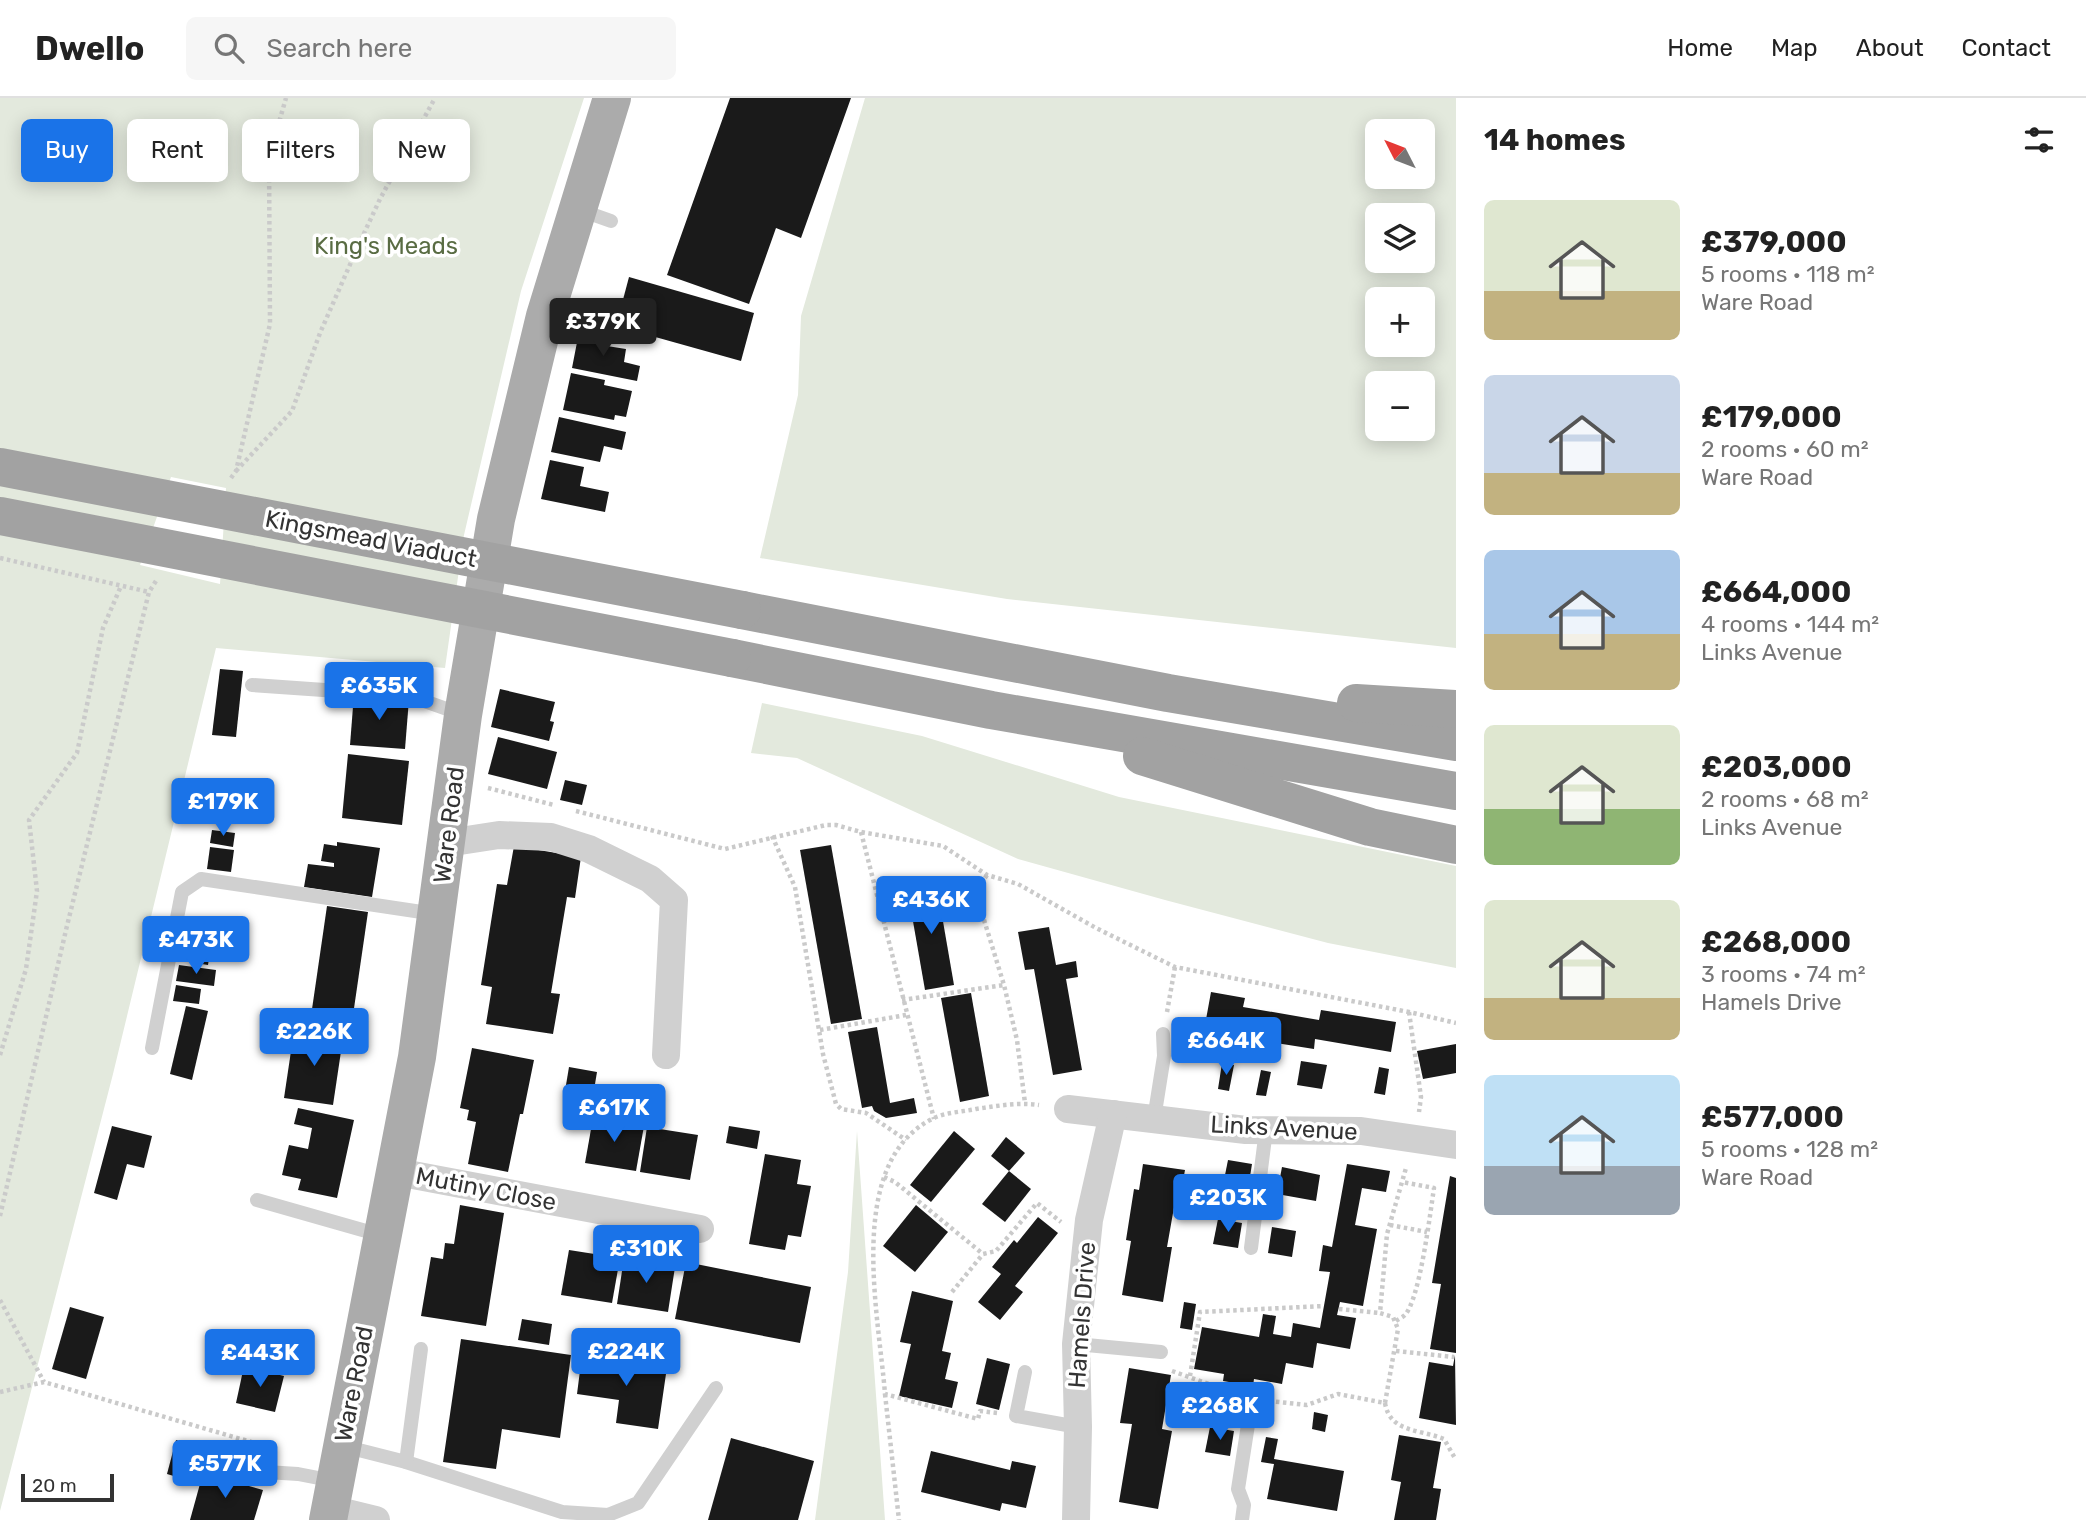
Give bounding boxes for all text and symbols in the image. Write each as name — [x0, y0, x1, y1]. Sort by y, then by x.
search box — [186, 17, 676, 80]
text: Dwello — [35, 29, 144, 68]
icon: search — [210, 29, 248, 67]
text: Search here — [266, 33, 412, 64]
text: Home — [1667, 34, 1733, 62]
text: Map — [1771, 34, 1818, 62]
text: About — [1856, 34, 1924, 62]
text: Contact — [1962, 34, 2051, 62]
chip: Buy — [21, 119, 113, 182]
chip: Rent — [127, 119, 228, 182]
chip: Filters — [242, 119, 359, 182]
chip: New — [373, 119, 470, 182]
north arrow — [1365, 119, 1435, 189]
map controls — [1365, 119, 1435, 441]
icon: filters — [2020, 121, 2058, 159]
text: 14 homes — [1484, 122, 1626, 158]
button: layers — [1365, 203, 1435, 273]
text: £379,000 — [1701, 224, 1847, 260]
icon: home — [1540, 228, 1624, 312]
park label: King's Meads — [314, 232, 458, 260]
text: 5 rooms · 118 m² — [1701, 260, 1875, 288]
button: + — [1365, 287, 1435, 357]
text: Ware Road — [1701, 288, 1813, 316]
pin: £379K — [554, 299, 652, 358]
text: £379K — [566, 307, 640, 335]
button: − — [1365, 371, 1435, 441]
text: £179,000 — [1701, 399, 1842, 435]
icon: home — [1540, 403, 1624, 487]
text: 2 rooms · 60 m² — [1701, 435, 1869, 463]
text: Ware Road — [1701, 463, 1813, 491]
street label: Kingsmead Viaduct — [263, 505, 479, 573]
text: £664,000 — [1701, 574, 1851, 610]
icon: home — [1540, 578, 1624, 662]
text: 4 rooms · 144 m² — [1701, 610, 1879, 638]
text: Links Avenue — [1701, 638, 1842, 666]
pin: £635K — [330, 662, 428, 722]
text: £635K — [341, 671, 417, 699]
text: £203,000 — [1701, 749, 1852, 785]
icon: home — [1540, 753, 1624, 837]
street label: Ware Road — [428, 765, 470, 885]
pin: £179K — [174, 778, 272, 838]
text: 2 rooms · 68 m² — [1701, 785, 1869, 813]
text: £179K — [187, 787, 259, 815]
text: Links Avenue — [1701, 813, 1842, 841]
pin: £436K — [882, 876, 980, 936]
text: £436K — [892, 885, 970, 913]
pin: £473K — [147, 916, 245, 976]
text: £268,000 — [1701, 924, 1851, 960]
text: £473K — [158, 925, 234, 953]
icon: home — [1540, 928, 1624, 1012]
text: 3 rooms · 74 m² — [1701, 960, 1866, 988]
text: Hamels Drive — [1701, 988, 1842, 1016]
pin: £226K — [265, 1009, 363, 1068]
text: £226K — [276, 1017, 352, 1045]
pin: £664K — [1177, 1018, 1275, 1077]
text: £664K — [1187, 1026, 1265, 1054]
pin: £617K — [565, 1084, 663, 1144]
text: £617K — [579, 1093, 649, 1121]
text: £577,000 — [1701, 1099, 1844, 1135]
icon: home — [1540, 1103, 1624, 1187]
street label: Links Avenue — [1210, 1110, 1358, 1146]
text: 5 rooms · 128 m² — [1701, 1135, 1878, 1163]
street label: Mutiny Close — [413, 1162, 559, 1216]
text: Ware Road — [1701, 1163, 1813, 1191]
pin: £203K — [1179, 1174, 1277, 1234]
text: £203K — [1189, 1183, 1267, 1211]
pin: £310K — [597, 1226, 695, 1285]
text: £310K — [609, 1234, 683, 1262]
street label: Hamels Drive — [1063, 1241, 1101, 1389]
street label: Ware Road — [329, 1324, 379, 1444]
pin: £224K — [577, 1328, 675, 1388]
pin: £443K — [211, 1330, 309, 1389]
text: £224K — [587, 1337, 665, 1365]
text: £443K — [221, 1338, 299, 1366]
pin: £268K — [1171, 1382, 1269, 1442]
text: £268K — [1181, 1391, 1259, 1419]
pin: £577K — [176, 1440, 274, 1500]
text: £577K — [188, 1449, 262, 1477]
scale bar — [21, 1471, 114, 1503]
text: 20 m — [32, 1474, 77, 1497]

